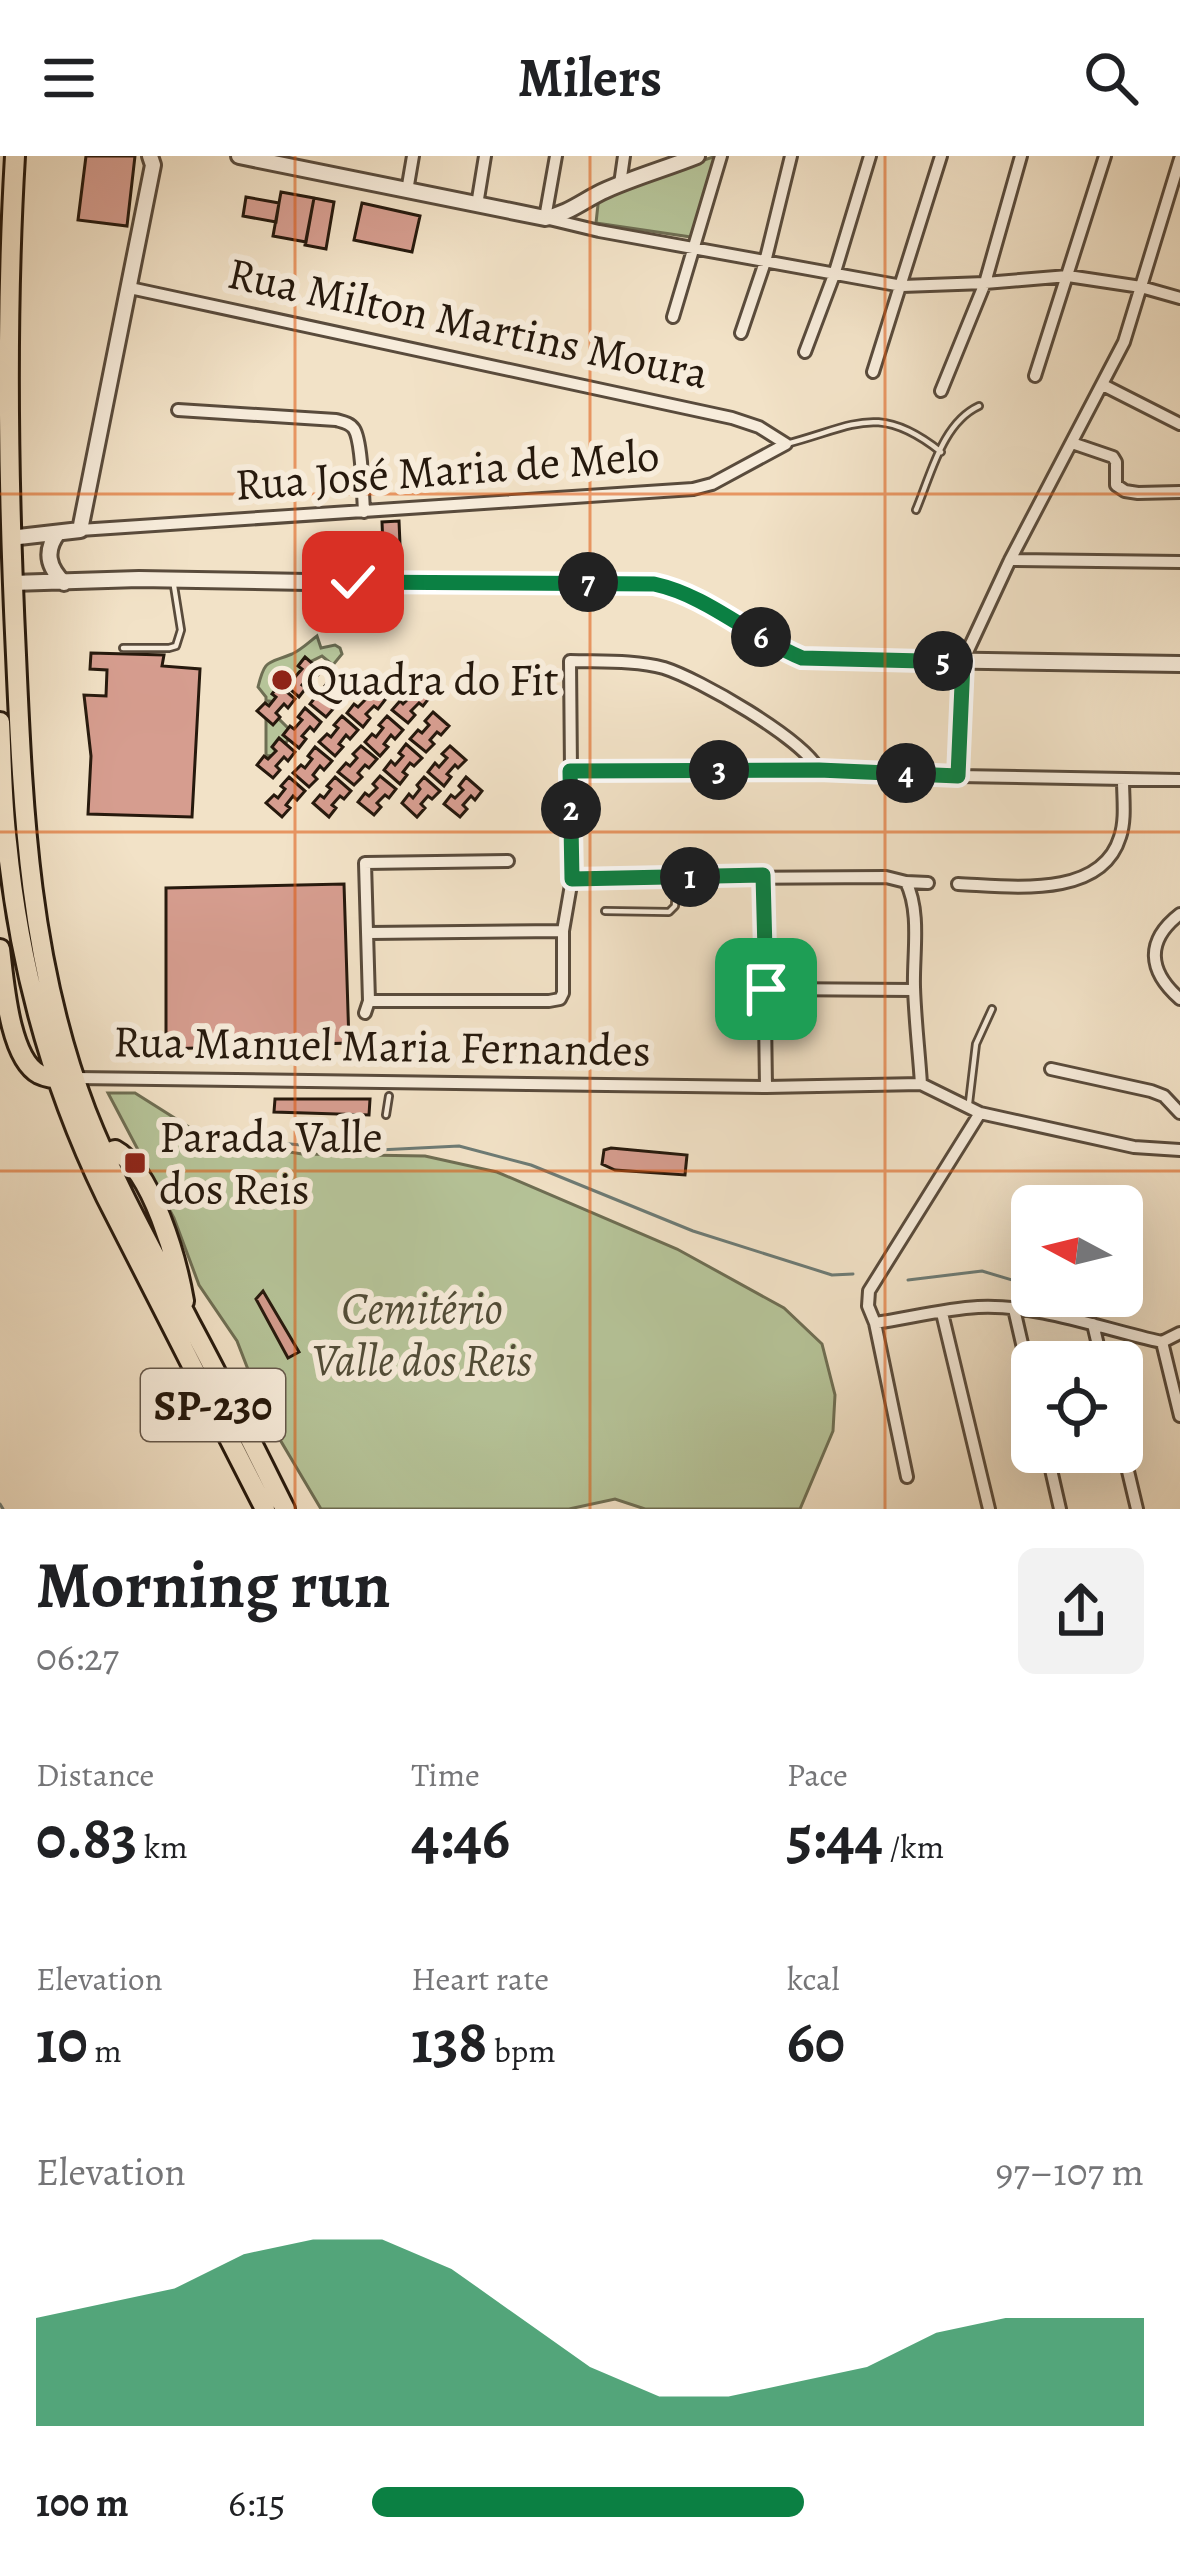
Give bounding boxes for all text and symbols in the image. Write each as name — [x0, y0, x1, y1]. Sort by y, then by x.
text: Milers — [518, 41, 662, 115]
icon: menu — [36, 45, 102, 111]
icon: search — [1078, 45, 1144, 111]
street label: Rua Milton Martins Moura — [222, 242, 714, 404]
street label: Rua José Maria de Melo — [233, 424, 661, 516]
pin — [302, 531, 404, 633]
icon: check — [320, 549, 386, 615]
pin: 7 — [558, 552, 618, 612]
text: 7 — [581, 559, 595, 604]
pin: 6 — [731, 607, 791, 667]
text: 6 — [753, 614, 769, 659]
pin: 5 — [913, 631, 973, 691]
text: 5 — [936, 638, 950, 683]
place label: Quadra do Fit — [306, 649, 559, 711]
marker: Quadra do Fit — [269, 667, 295, 693]
pin: 3 — [689, 740, 749, 800]
pin: 4 — [876, 743, 936, 803]
text: 3 — [712, 747, 726, 792]
text: 4 — [898, 750, 914, 795]
pin: 2 — [541, 779, 601, 839]
text: 2 — [563, 786, 579, 831]
pin: 1 — [660, 847, 720, 907]
text: 1 — [684, 854, 696, 899]
pin — [715, 938, 817, 1040]
icon: arrive — [733, 956, 799, 1022]
street label: Rua Manuel Maria Fernandes — [113, 1010, 651, 1082]
place label: Parada Valle dos Reis — [159, 1106, 383, 1220]
marker: Parada Valle dos Reis — [122, 1150, 148, 1176]
north arrow — [1011, 1185, 1143, 1317]
map controls — [1011, 1185, 1143, 1473]
park label: Cemitério Valle dos Reis — [312, 1277, 532, 1391]
button: locate — [1011, 1341, 1143, 1473]
road number: SP-230 — [141, 1369, 285, 1441]
text: Morning run — [36, 1540, 391, 1630]
button: share — [1018, 1548, 1144, 1674]
text: 06:27 — [36, 1630, 119, 1683]
text: Distance — [36, 1752, 154, 1797]
text: Time — [411, 1752, 480, 1797]
text: Pace — [787, 1752, 848, 1797]
text: 0.83 — [36, 1797, 137, 1879]
text: 4:46 — [411, 1797, 510, 1879]
text: 5:44 — [787, 1797, 883, 1879]
text: km — [137, 1824, 188, 1869]
text: /km — [883, 1824, 944, 1869]
text: Elevation — [36, 1956, 163, 2001]
text: Heart rate — [411, 1956, 549, 2001]
text: kcal — [787, 1956, 840, 2001]
text: 10 — [36, 2001, 88, 2083]
text: 138 — [411, 2001, 487, 2083]
text: 60 — [787, 2001, 845, 2083]
text: m — [88, 2028, 122, 2073]
text: bpm — [487, 2028, 556, 2073]
text: Elevation — [36, 2145, 186, 2198]
text: 97–107 m — [995, 2145, 1144, 2198]
text: 100 m — [36, 2476, 129, 2529]
text: 6:15 — [228, 2476, 285, 2529]

